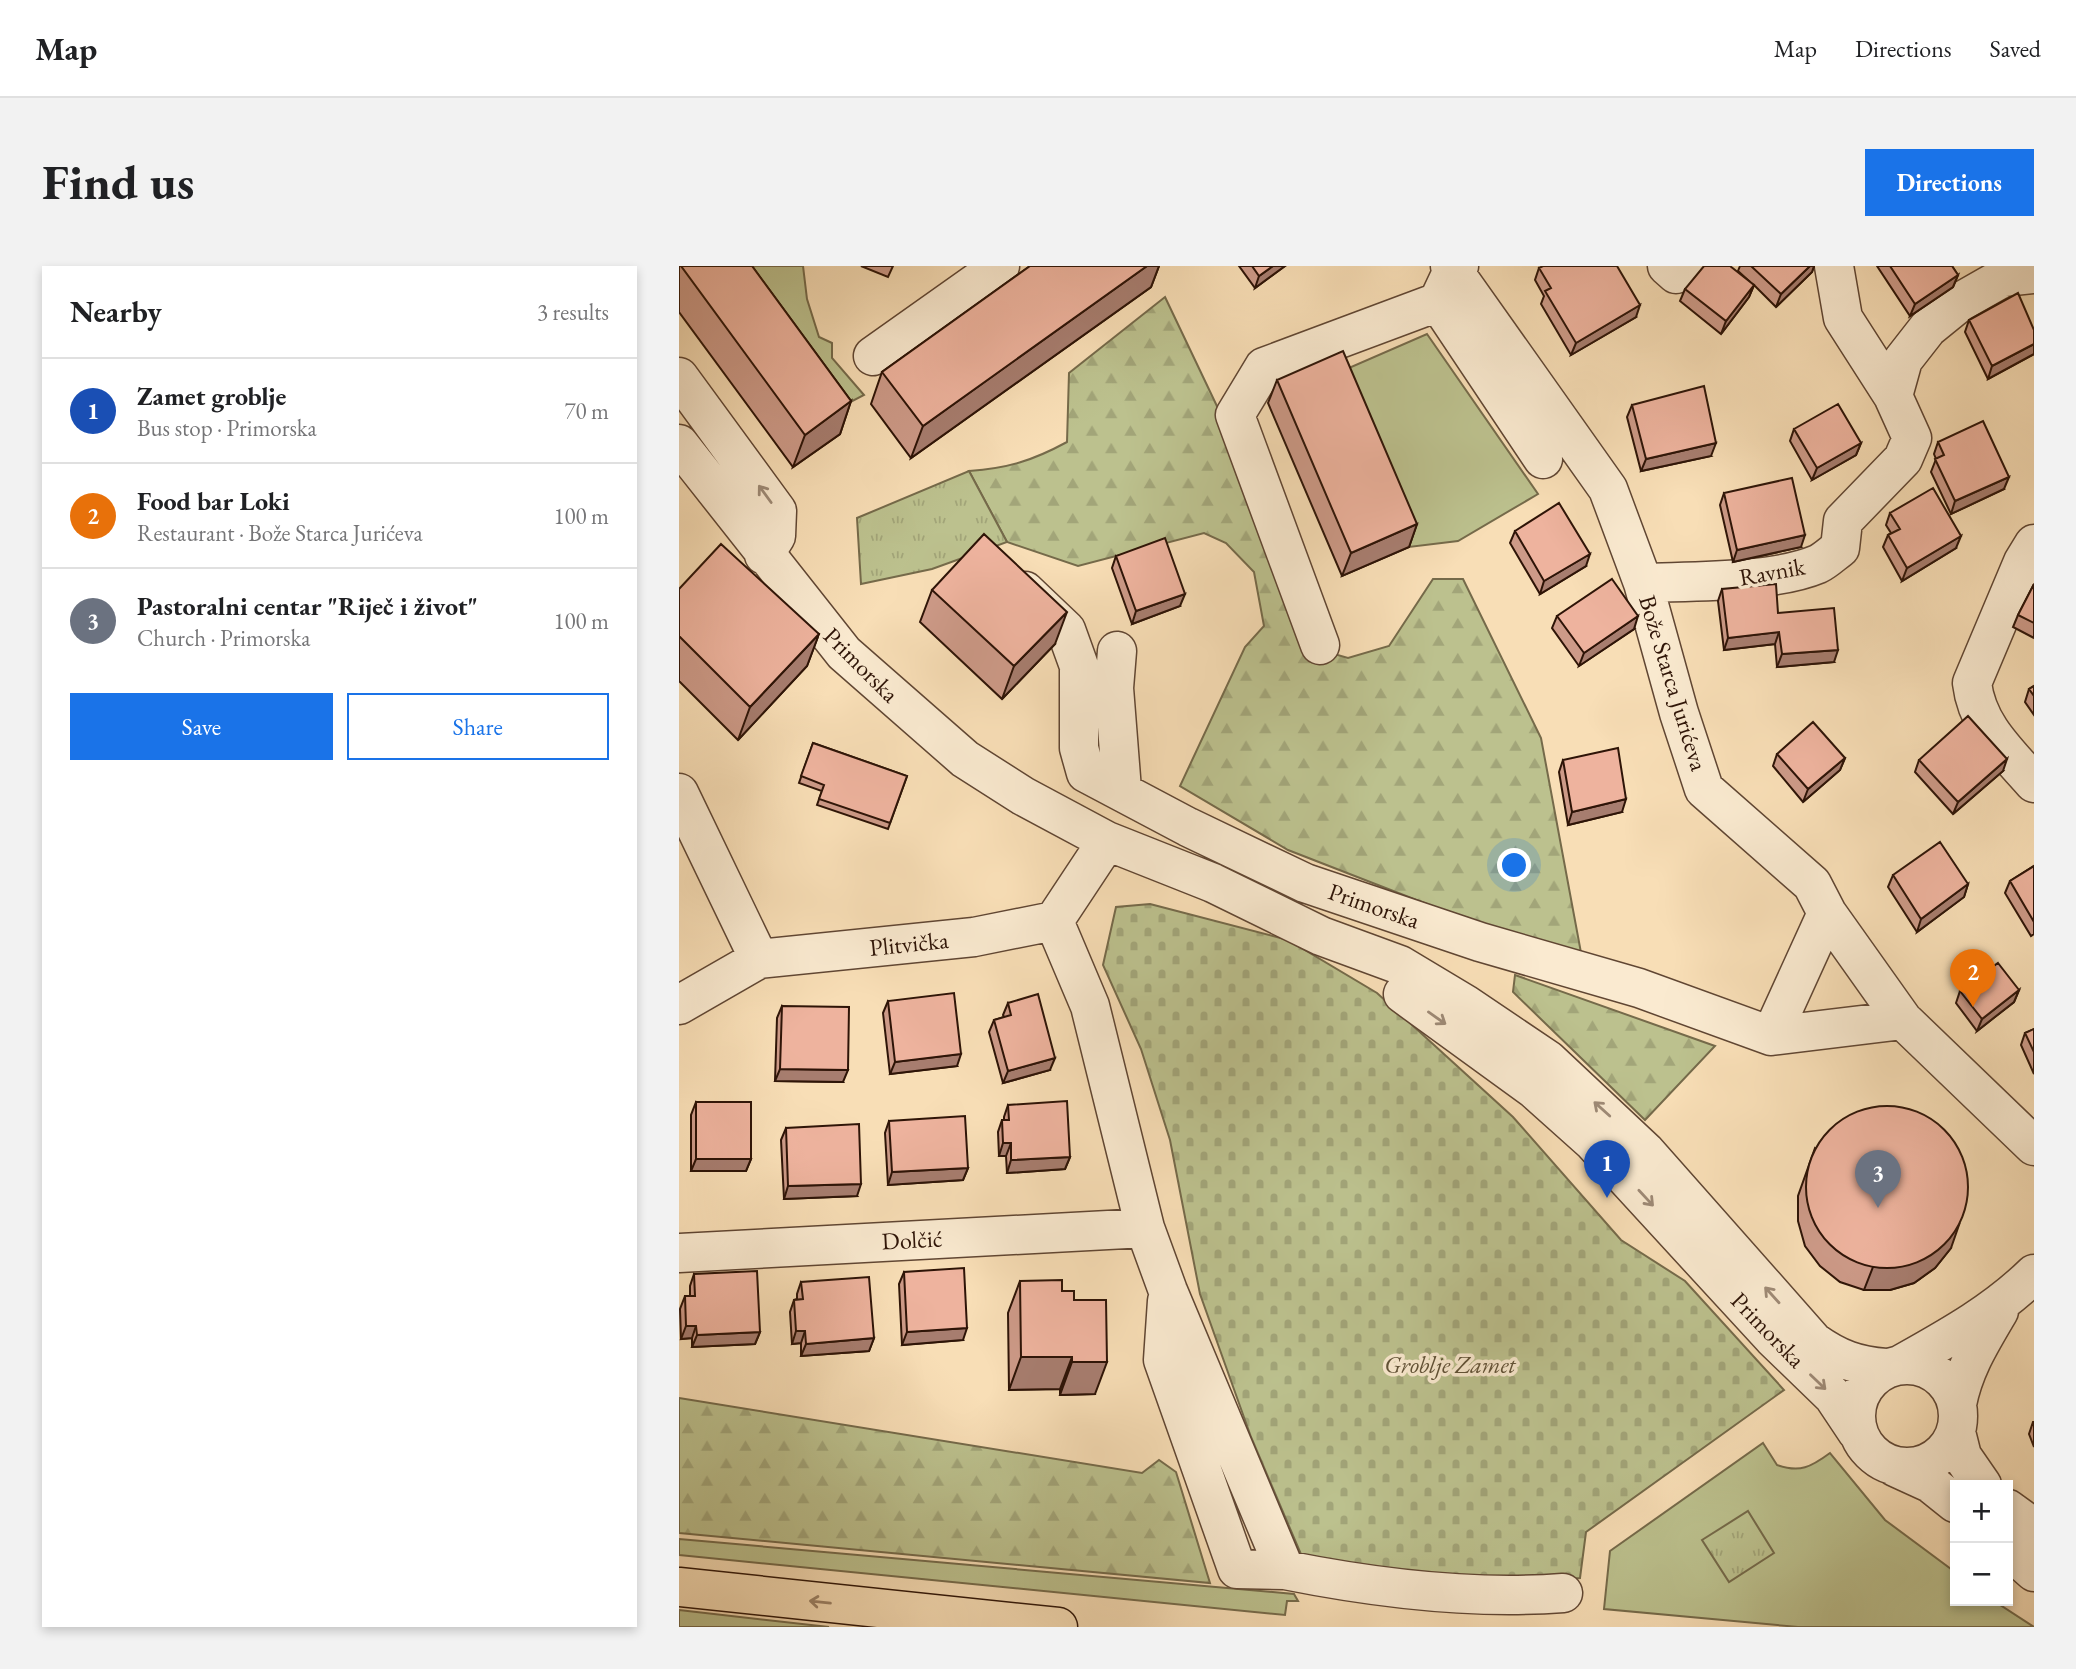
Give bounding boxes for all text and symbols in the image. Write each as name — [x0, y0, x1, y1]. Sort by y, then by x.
text: Map — [35, 27, 97, 70]
text: Map — [1774, 33, 1817, 64]
text: Directions — [1855, 33, 1952, 64]
text: Saved — [1990, 33, 2041, 64]
button: Directions — [1865, 149, 2034, 216]
text: Find us — [42, 150, 194, 214]
text: Nearby — [70, 292, 162, 331]
text: 3 results — [537, 297, 609, 327]
text: Zamet groblje — [137, 379, 286, 413]
text: 1 — [87, 396, 99, 426]
text: 70 m — [564, 396, 609, 426]
text: Bus stop · Primorska — [137, 413, 317, 443]
text: Food bar Loki — [137, 484, 290, 518]
one-way arrow — [757, 486, 772, 504]
text: 2 — [87, 501, 99, 531]
text: 100 m — [553, 501, 609, 531]
text: Restaurant · Bože Starca Jurićeva — [137, 518, 423, 548]
street label: Ravnik — [1736, 550, 1808, 593]
text: Pastoralni centar "Riječ i život" — [137, 589, 478, 623]
street label: Bože Starca Jurićeva — [1632, 591, 1715, 775]
text: 3 — [87, 606, 99, 636]
text: 100 m — [553, 606, 609, 636]
street label: Primorska — [817, 620, 906, 709]
text: Church · Primorska — [137, 623, 310, 653]
button: Save — [70, 693, 333, 760]
button: Share — [347, 693, 609, 760]
your location — [1497, 848, 1531, 882]
street label: Primorska — [1325, 876, 1424, 936]
street label: Plitvička — [868, 924, 950, 963]
pin: 2 — [1950, 949, 1996, 1007]
one-way arrow — [1427, 1011, 1446, 1025]
one-way arrow — [1593, 1101, 1611, 1117]
pin: 1 — [1584, 1140, 1630, 1198]
pin: 3 — [1855, 1150, 1901, 1208]
one-way arrow — [1637, 1189, 1654, 1206]
street label: Dolčić — [881, 1222, 943, 1257]
street label: Primorska — [1724, 1285, 1813, 1375]
one-way arrow — [1764, 1287, 1780, 1305]
park label: Groblje Zamet — [1384, 1349, 1517, 1380]
one-way arrow — [1809, 1373, 1826, 1390]
map controls — [1950, 1480, 2013, 1606]
button: + — [1950, 1480, 2013, 1543]
button: − — [1950, 1543, 2013, 1606]
one-way arrow — [809, 1596, 831, 1609]

